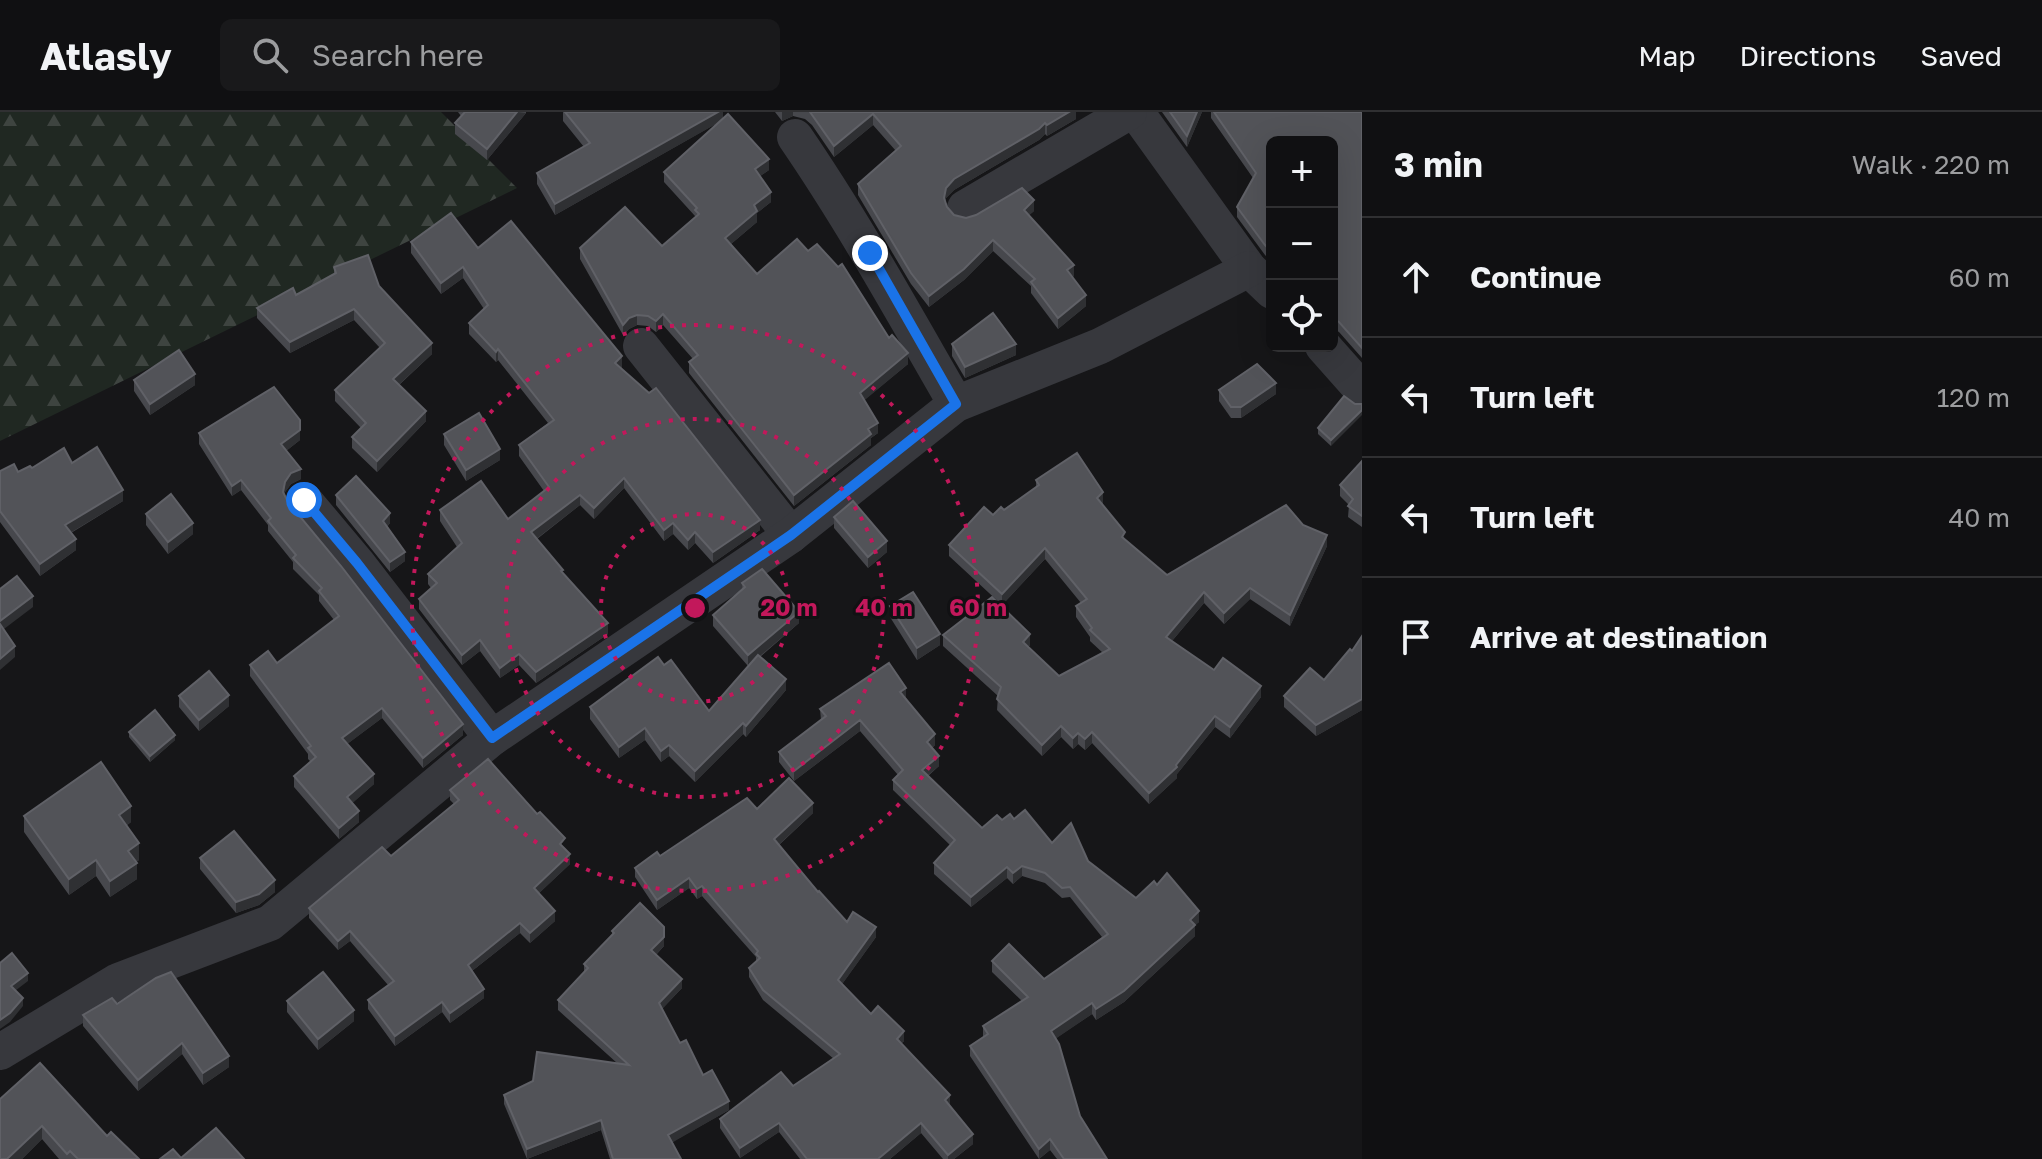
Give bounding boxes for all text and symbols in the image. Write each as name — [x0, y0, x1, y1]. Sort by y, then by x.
search box — [220, 19, 780, 91]
text: Atlasly — [40, 33, 172, 78]
icon: search — [248, 33, 292, 77]
text: Search here — [312, 37, 484, 73]
text: Map — [1638, 39, 1695, 72]
text: Directions — [1739, 39, 1876, 72]
text: Saved — [1920, 39, 2002, 72]
map controls — [1266, 136, 1338, 352]
button: + — [1266, 136, 1338, 208]
text: 3 min — [1394, 144, 1483, 184]
text: Walk · 220 m — [1852, 149, 2010, 180]
button: − — [1266, 208, 1338, 280]
route end — [852, 235, 888, 271]
icon: ahead — [1394, 255, 1438, 299]
text: Continue — [1470, 259, 1601, 295]
text: 60 m — [1949, 262, 2010, 293]
button: locate — [1266, 280, 1338, 352]
icon: left — [1394, 375, 1438, 419]
text: Turn left — [1470, 379, 1595, 415]
text: 120 m — [1937, 382, 2010, 413]
route start — [286, 482, 322, 518]
icon: left — [1394, 495, 1438, 539]
text: Turn left — [1470, 499, 1595, 535]
text: 40 m — [1949, 502, 2010, 533]
text: 20 m — [760, 592, 818, 621]
text: 40 m — [855, 592, 913, 621]
text: 60 m — [949, 592, 1007, 621]
centre of rings — [681, 594, 709, 622]
icon: arrive — [1394, 615, 1438, 659]
text: Arrive at destination — [1470, 619, 1767, 655]

